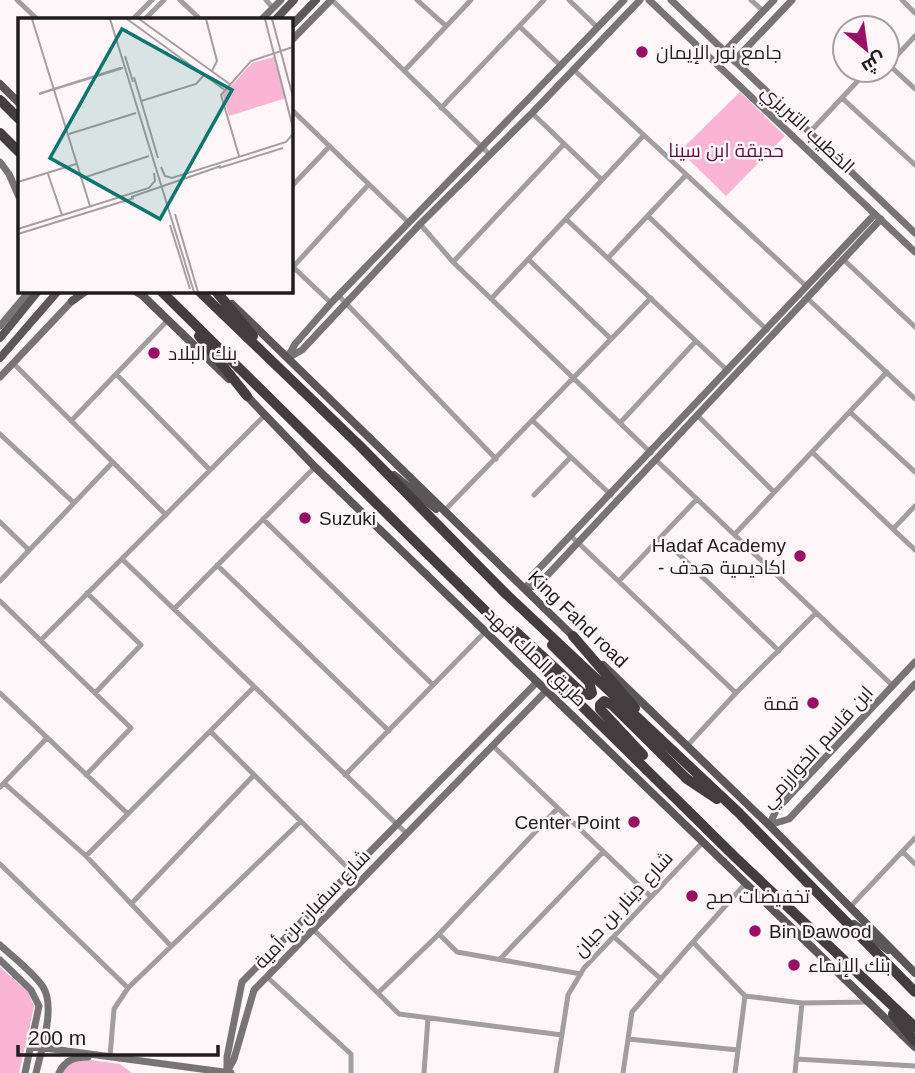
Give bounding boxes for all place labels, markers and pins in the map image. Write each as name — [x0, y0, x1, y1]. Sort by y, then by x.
place label: جامع نور الإيمان — [656, 42, 781, 66]
marker: جامع نور الإيمان — [634, 44, 650, 60]
place label: بنك البلاد — [168, 343, 237, 364]
marker: بنك البلاد — [146, 345, 162, 361]
place label: Suzuki — [319, 508, 376, 529]
marker: Suzuki — [297, 510, 313, 526]
place label: Hadaf Academy - اكاديمية هدف — [652, 535, 786, 578]
marker: Hadaf Academy - اكاديمية هدف — [792, 548, 808, 564]
place label: قمة — [764, 693, 799, 714]
marker: قمة — [805, 695, 821, 711]
place label: Center Point — [514, 812, 621, 833]
marker: Center Point — [626, 814, 642, 830]
place label: تخفيضات صح — [706, 886, 810, 910]
marker: تخفيضات صح — [684, 888, 700, 904]
place label: Bin Dawood — [769, 921, 871, 942]
marker: Bin Dawood — [747, 923, 763, 939]
place label: بنك الإنماء — [808, 955, 891, 977]
marker: بنك الإنماء — [786, 957, 802, 973]

